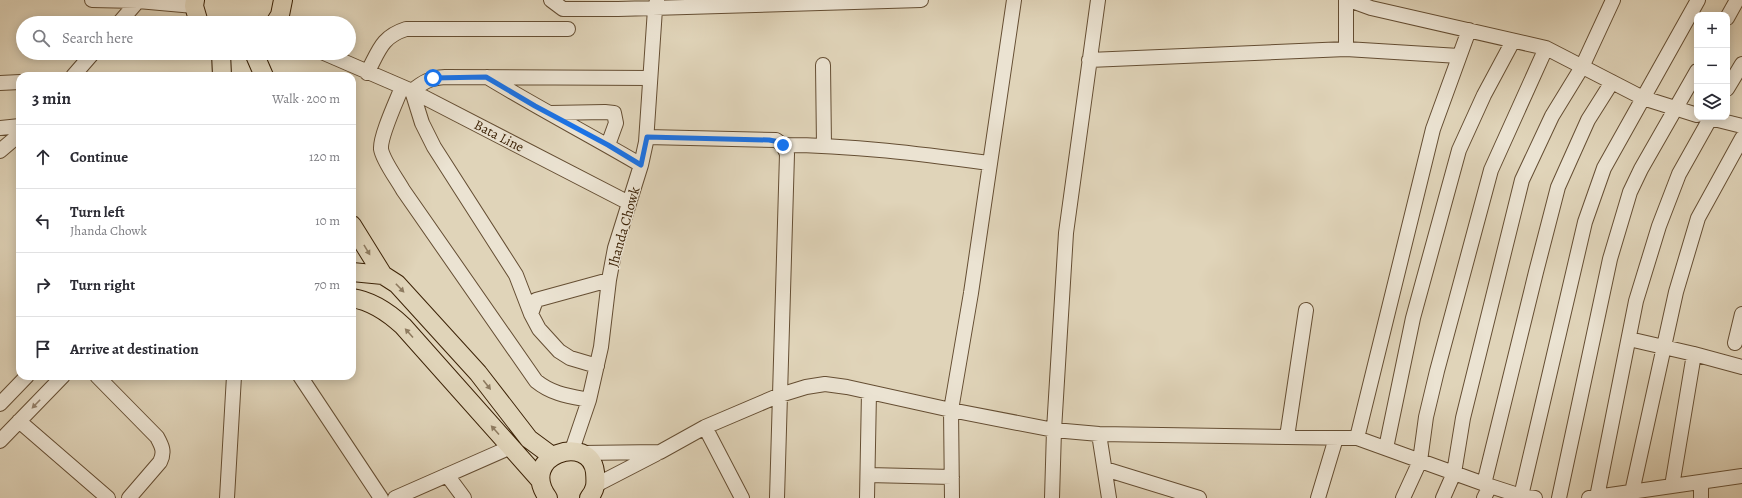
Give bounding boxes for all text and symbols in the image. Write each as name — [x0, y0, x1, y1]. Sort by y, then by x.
map controls — [1694, 12, 1730, 120]
button: + — [1694, 12, 1730, 48]
search box — [16, 16, 356, 60]
icon: search — [30, 27, 52, 49]
text: Search here — [62, 28, 133, 48]
button: − — [1694, 48, 1730, 84]
route start — [424, 69, 442, 87]
button: layers — [1694, 84, 1730, 120]
text: 3 min — [32, 87, 71, 110]
text: Walk · 200 m — [272, 90, 340, 107]
street label: Bata Line — [471, 115, 527, 157]
route end — [774, 136, 792, 154]
icon: ahead — [32, 146, 54, 168]
text: Continue — [70, 147, 128, 167]
text: 120 m — [309, 148, 340, 165]
street label: Jhanda Chowk — [603, 185, 645, 269]
text: Turn left — [70, 202, 125, 222]
icon: left — [32, 210, 54, 232]
text: 10 m — [315, 212, 340, 229]
text: Jhanda Chowk — [70, 222, 147, 239]
one-way arrow — [364, 244, 371, 256]
icon: right — [32, 274, 54, 296]
text: Turn right — [70, 275, 135, 295]
text: 70 m — [314, 276, 340, 293]
one-way arrow — [396, 283, 405, 294]
one-way arrow — [405, 328, 414, 337]
icon: arrive — [32, 338, 54, 360]
text: Arrive at destination — [70, 339, 199, 359]
one-way arrow — [483, 380, 491, 390]
one-way arrow — [31, 399, 41, 409]
one-way arrow — [491, 425, 500, 435]

